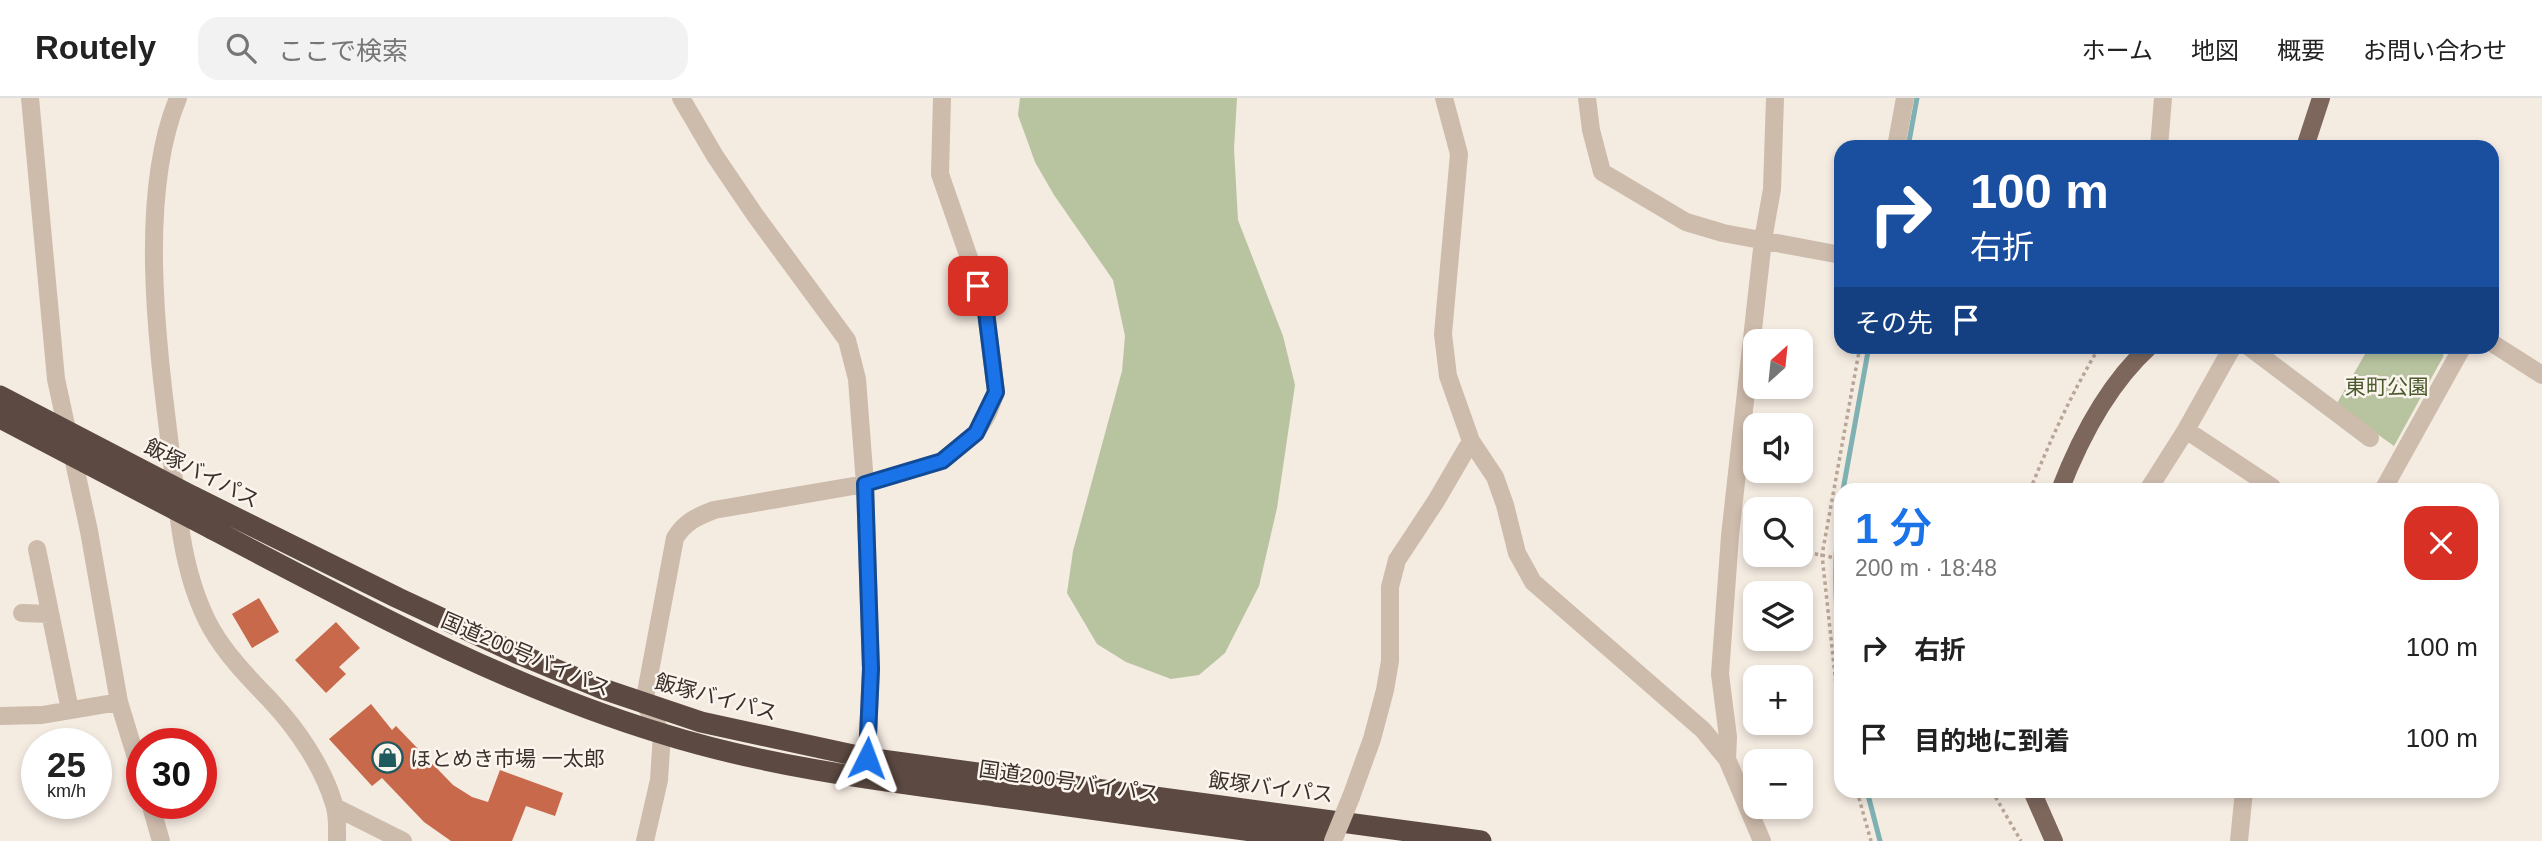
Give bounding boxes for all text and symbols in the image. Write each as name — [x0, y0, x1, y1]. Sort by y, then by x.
search box — [198, 17, 688, 80]
text: Routely — [35, 29, 156, 66]
icon: search — [222, 29, 260, 67]
text: ここで検索 — [278, 36, 408, 66]
text: ホーム — [2082, 37, 2153, 64]
text: 地図 — [2191, 37, 2239, 64]
text: 概要 — [2277, 37, 2325, 64]
text: お問い合わせ — [2363, 37, 2507, 64]
text: 100 m — [1970, 164, 2109, 218]
icon: right — [1855, 168, 1946, 259]
text: 右折 — [1970, 229, 2034, 265]
pin — [948, 256, 1008, 316]
icon: arrive — [959, 267, 997, 305]
icon: arrive — [1947, 301, 1985, 339]
text: その先 — [1855, 308, 1933, 338]
north arrow — [1743, 329, 1813, 399]
map controls — [1743, 329, 1813, 819]
park label: 東町公園 — [2345, 375, 2429, 398]
button: sound — [1743, 413, 1813, 483]
street label: 飯塚バイパス — [141, 434, 263, 512]
button: search — [1743, 497, 1813, 567]
text: 1 分 — [1855, 505, 1932, 552]
button: close — [2404, 506, 2478, 580]
text: 200 m · 18:48 — [1855, 555, 1997, 581]
button: layers — [1743, 581, 1813, 651]
street label: 国道200号バイパス — [438, 608, 614, 700]
icon: right — [1855, 629, 1893, 667]
text: 100 m — [2406, 632, 2478, 662]
text: 右折 — [1914, 635, 1966, 665]
button: + — [1743, 665, 1813, 735]
street label: 飯塚バイパス — [652, 670, 780, 724]
icon: arrive — [1855, 720, 1893, 758]
position arrow — [830, 721, 904, 795]
text: 100 m — [2406, 723, 2478, 753]
text: 目的地に到着 — [1914, 726, 2070, 756]
speed limit sign: 30 — [126, 728, 217, 819]
shop icon: ほとめき市場 一太郎 — [370, 741, 404, 775]
text: 25 — [47, 745, 86, 784]
place label: ほとめき市場 一太郎 — [410, 747, 605, 770]
button: − — [1743, 749, 1813, 819]
street label: 国道200号バイパス — [977, 757, 1161, 805]
street label: 飯塚バイパス — [1207, 768, 1335, 806]
text: km/h — [47, 781, 86, 801]

